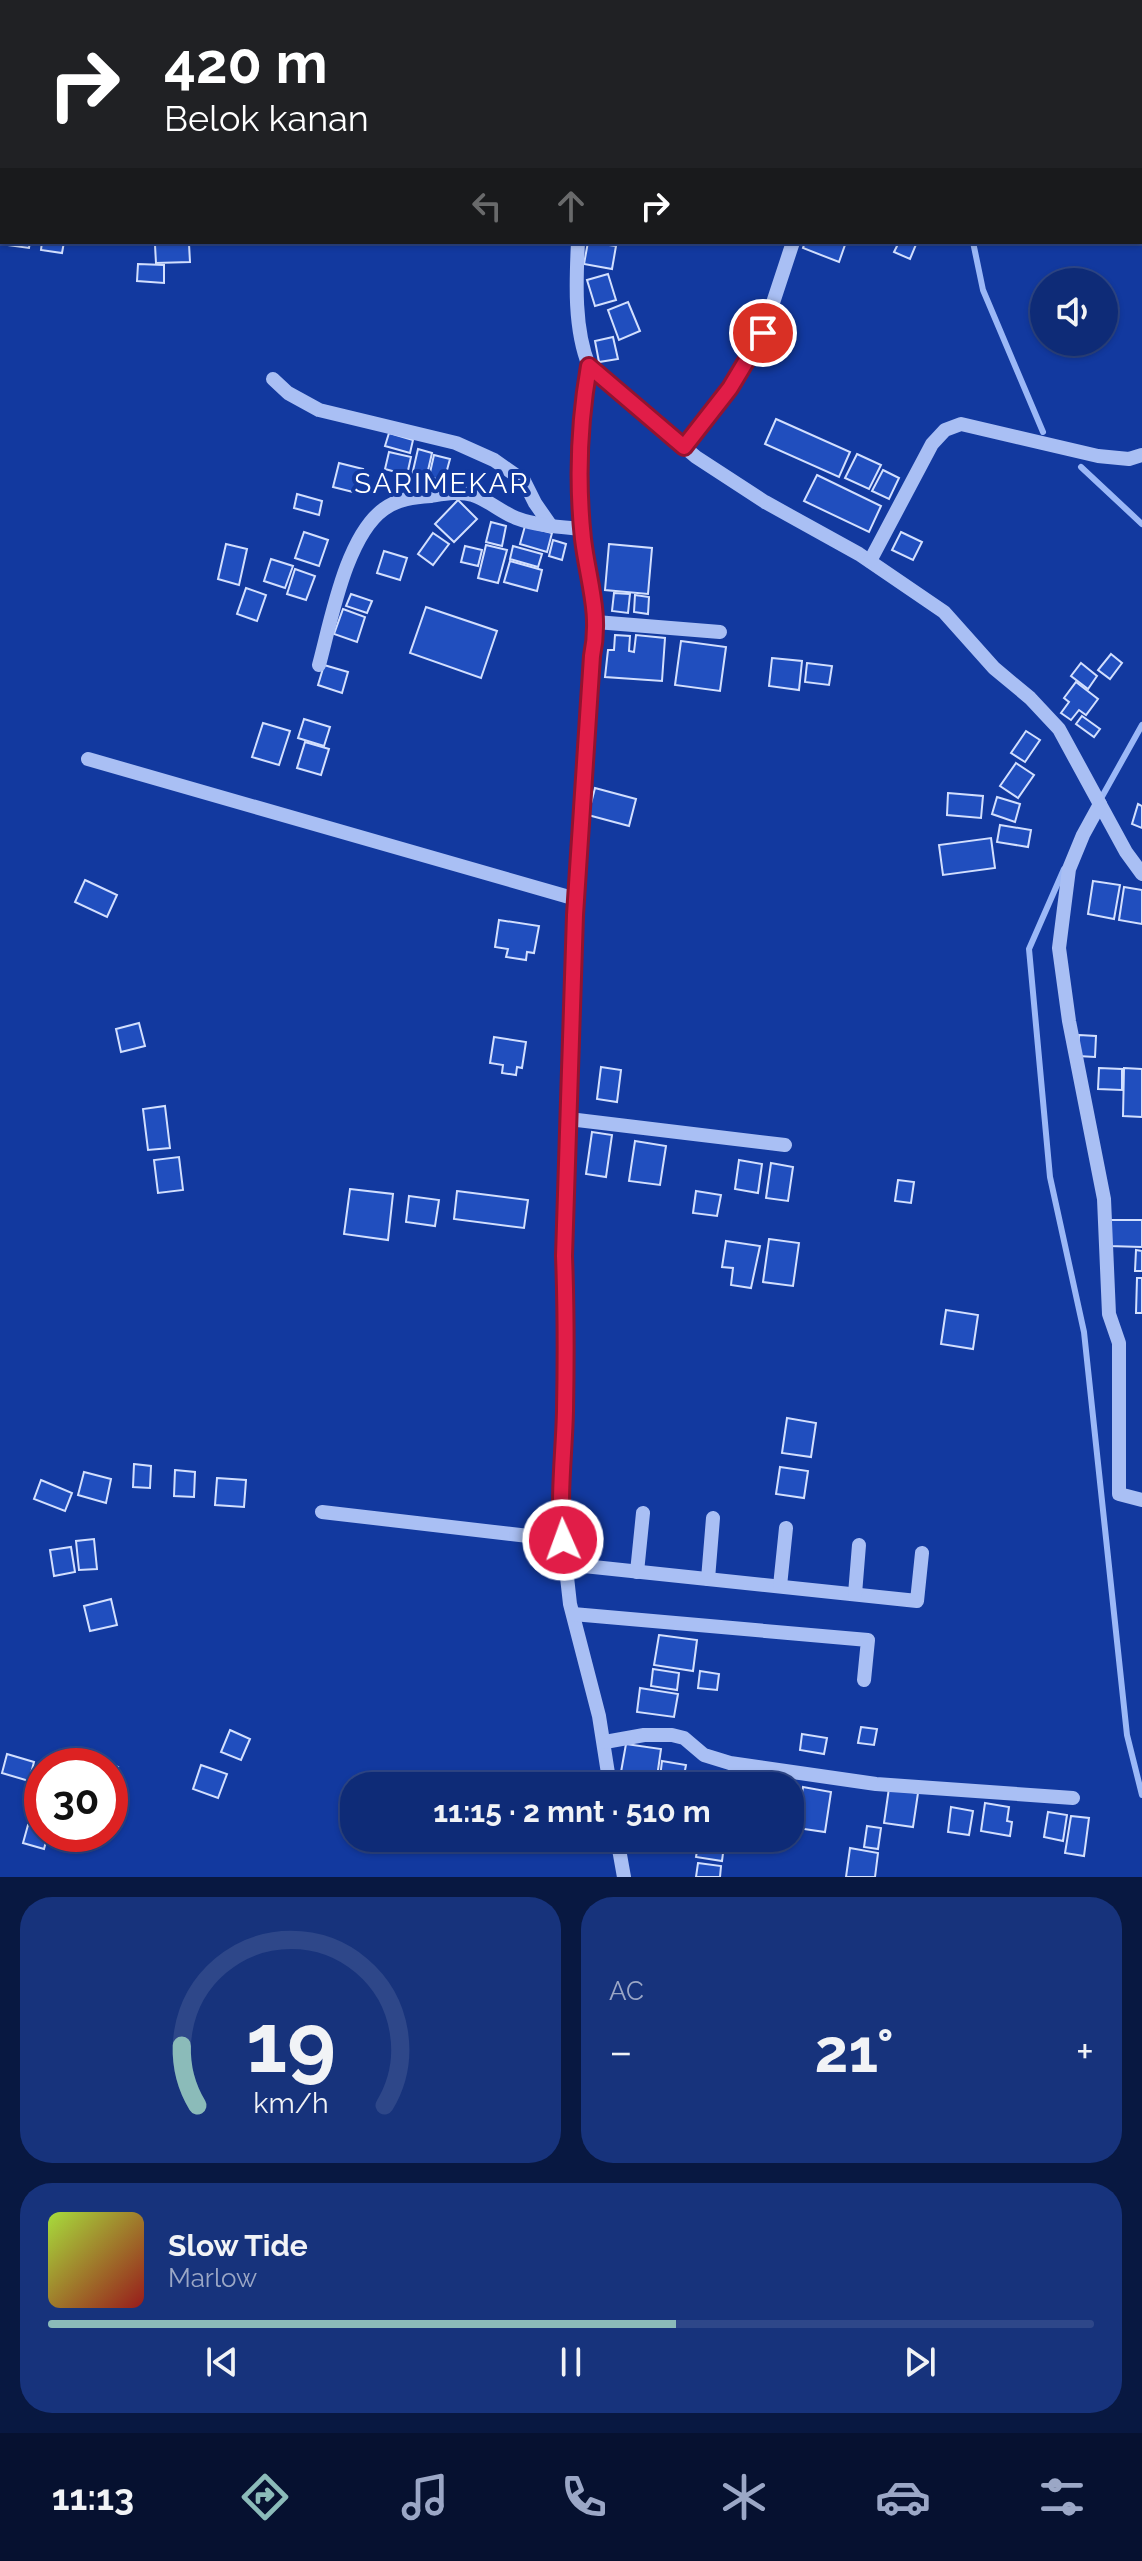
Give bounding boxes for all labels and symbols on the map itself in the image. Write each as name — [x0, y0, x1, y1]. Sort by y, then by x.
pin — [729, 299, 797, 367]
district label: SARIMEKAR — [354, 467, 530, 500]
position arrow — [521, 1498, 605, 1582]
speed limit sign: 30 — [24, 1748, 128, 1852]

